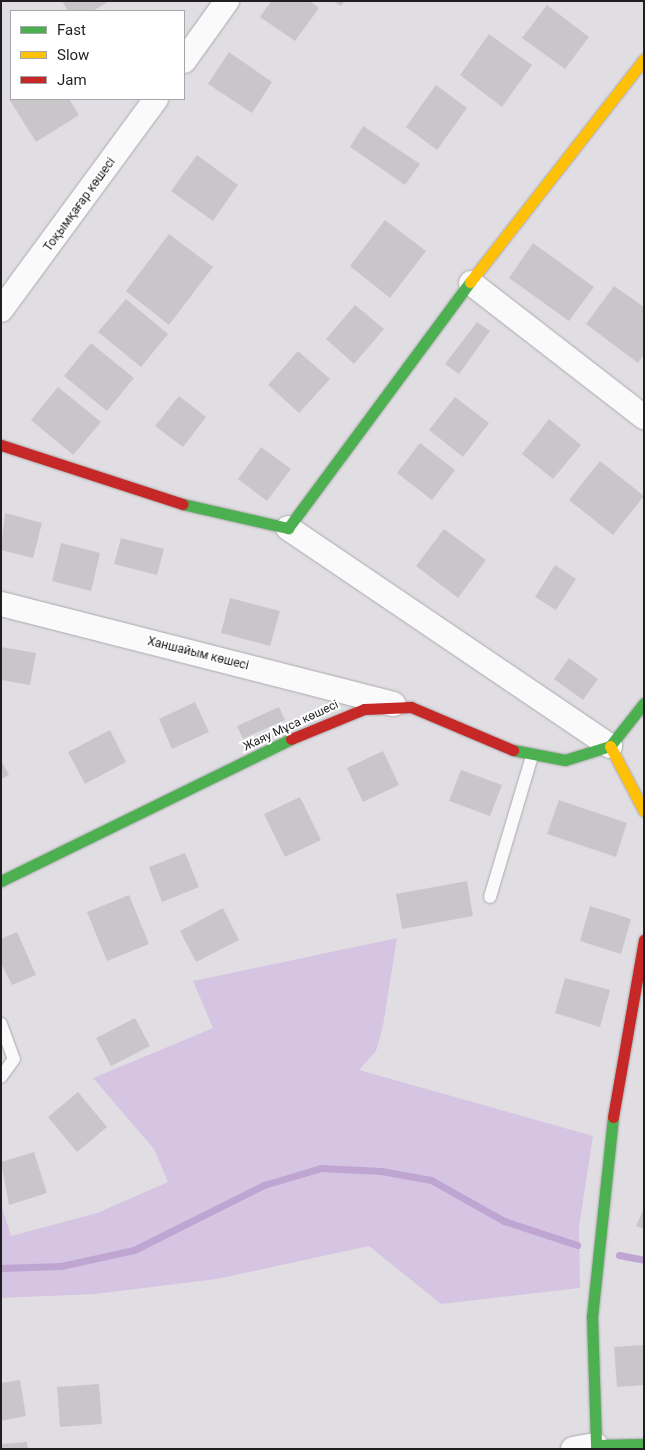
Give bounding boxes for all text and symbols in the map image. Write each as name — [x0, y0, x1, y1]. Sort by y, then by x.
legend — [10, 10, 185, 100]
text: Fast — [57, 21, 86, 39]
text: Slow — [57, 46, 89, 64]
text: Jam — [57, 71, 87, 89]
street label: Тоқымқағар көшесі — [41, 155, 119, 255]
street label: Ханшайым көшесі — [146, 634, 250, 674]
street label: Жаяу Мұса көшесі — [241, 698, 341, 754]

